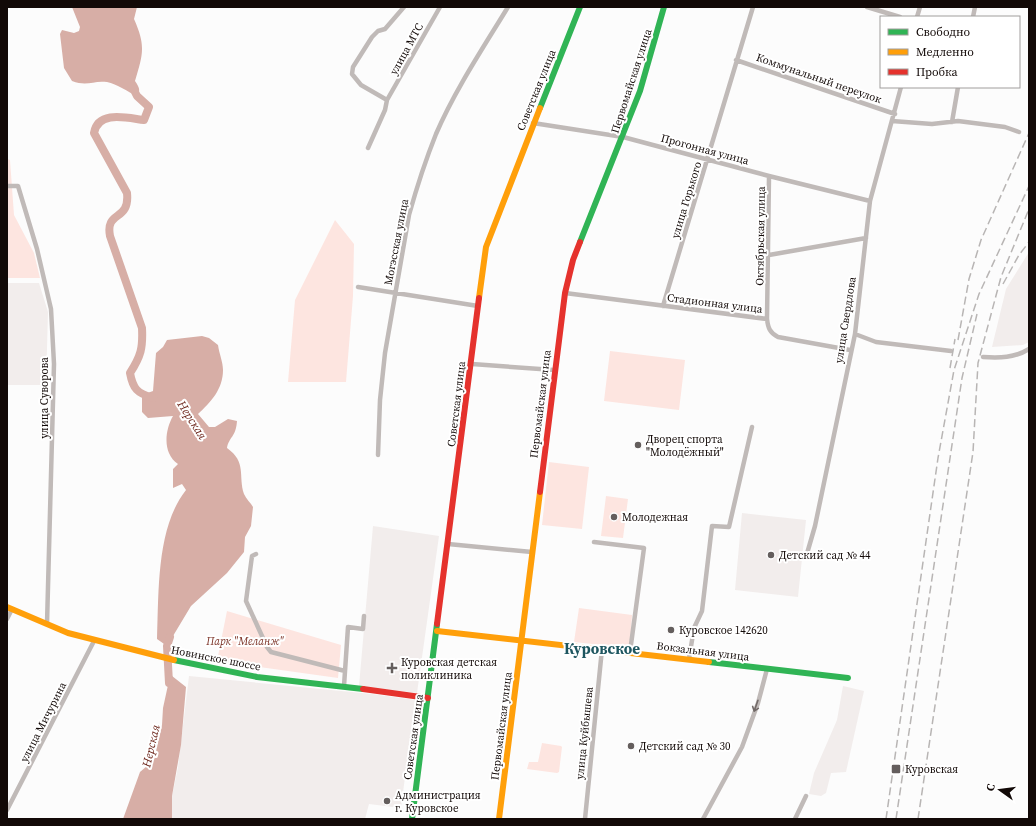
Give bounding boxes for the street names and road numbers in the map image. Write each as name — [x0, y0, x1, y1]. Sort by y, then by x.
street label: улица МТС — [386, 21, 427, 78]
street label: Первомайская улица — [608, 27, 656, 135]
street label: Советская улица — [513, 47, 560, 133]
street label: Коммунальный переулок — [754, 50, 883, 107]
street label: Прогонная улица — [659, 131, 751, 169]
street label: улица Горького — [668, 160, 705, 240]
street label: Октябрьская улица — [752, 186, 769, 286]
street label: Могэсская улица — [381, 197, 412, 287]
street label: улица Свердлова — [831, 275, 860, 364]
street label: Стадионная улица — [666, 290, 764, 317]
street label: Первомайская улица — [526, 349, 555, 459]
street label: улица Суворова — [37, 357, 52, 439]
street label: Советская улица — [444, 360, 469, 448]
street label: Вокзальная улица — [656, 638, 751, 665]
street label: Новинское шоссе — [170, 642, 263, 675]
street label: Первомайская улица — [487, 671, 516, 781]
street label: улица Мичурина — [17, 679, 70, 765]
street label: улица Куйбышева — [572, 686, 597, 780]
street label: Советская улица — [400, 693, 427, 781]

